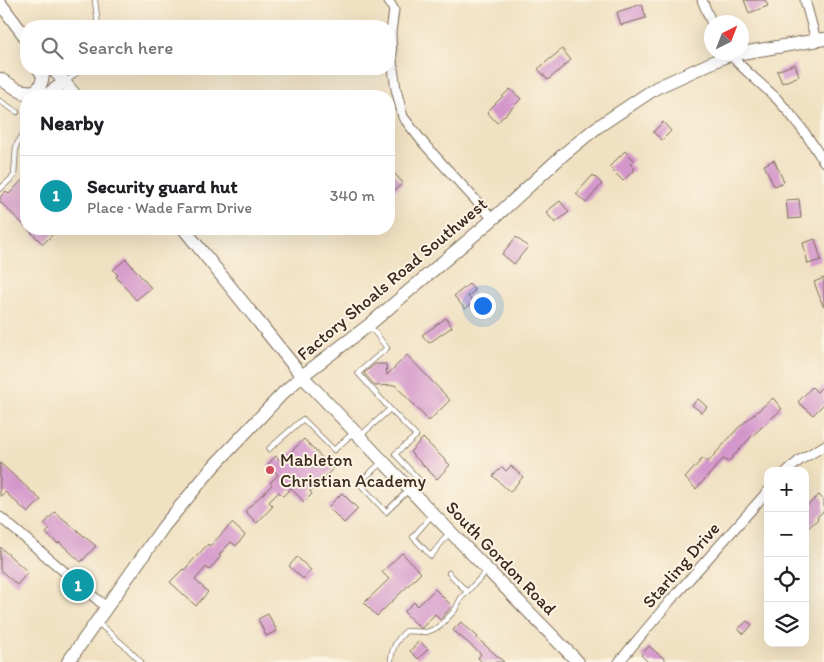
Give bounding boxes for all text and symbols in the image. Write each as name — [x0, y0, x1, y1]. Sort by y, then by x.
north arrow — [704, 15, 749, 60]
search box — [20, 20, 395, 75]
icon: search — [38, 34, 66, 62]
text: Search here — [78, 36, 173, 59]
text: Nearby — [40, 110, 104, 135]
text: Security guard hut — [87, 175, 238, 198]
text: 1 — [52, 186, 60, 205]
text: 340 m — [330, 186, 375, 205]
street label: Factory Shoals Road Southwest — [292, 193, 492, 365]
text: Place · Wade Farm Drive — [87, 198, 252, 217]
your location — [470, 293, 496, 319]
place label: Mableton Christian Academy — [280, 449, 426, 492]
marker: Mableton Christian Academy — [264, 464, 276, 476]
map controls — [764, 467, 809, 647]
button: + — [764, 467, 809, 512]
street label: South Gordon Road — [441, 496, 561, 620]
button: − — [764, 512, 809, 557]
street label: Starling Drive — [638, 518, 724, 612]
button: locate — [764, 557, 809, 602]
pin: 1 — [62, 566, 94, 604]
button: layers — [764, 602, 809, 647]

